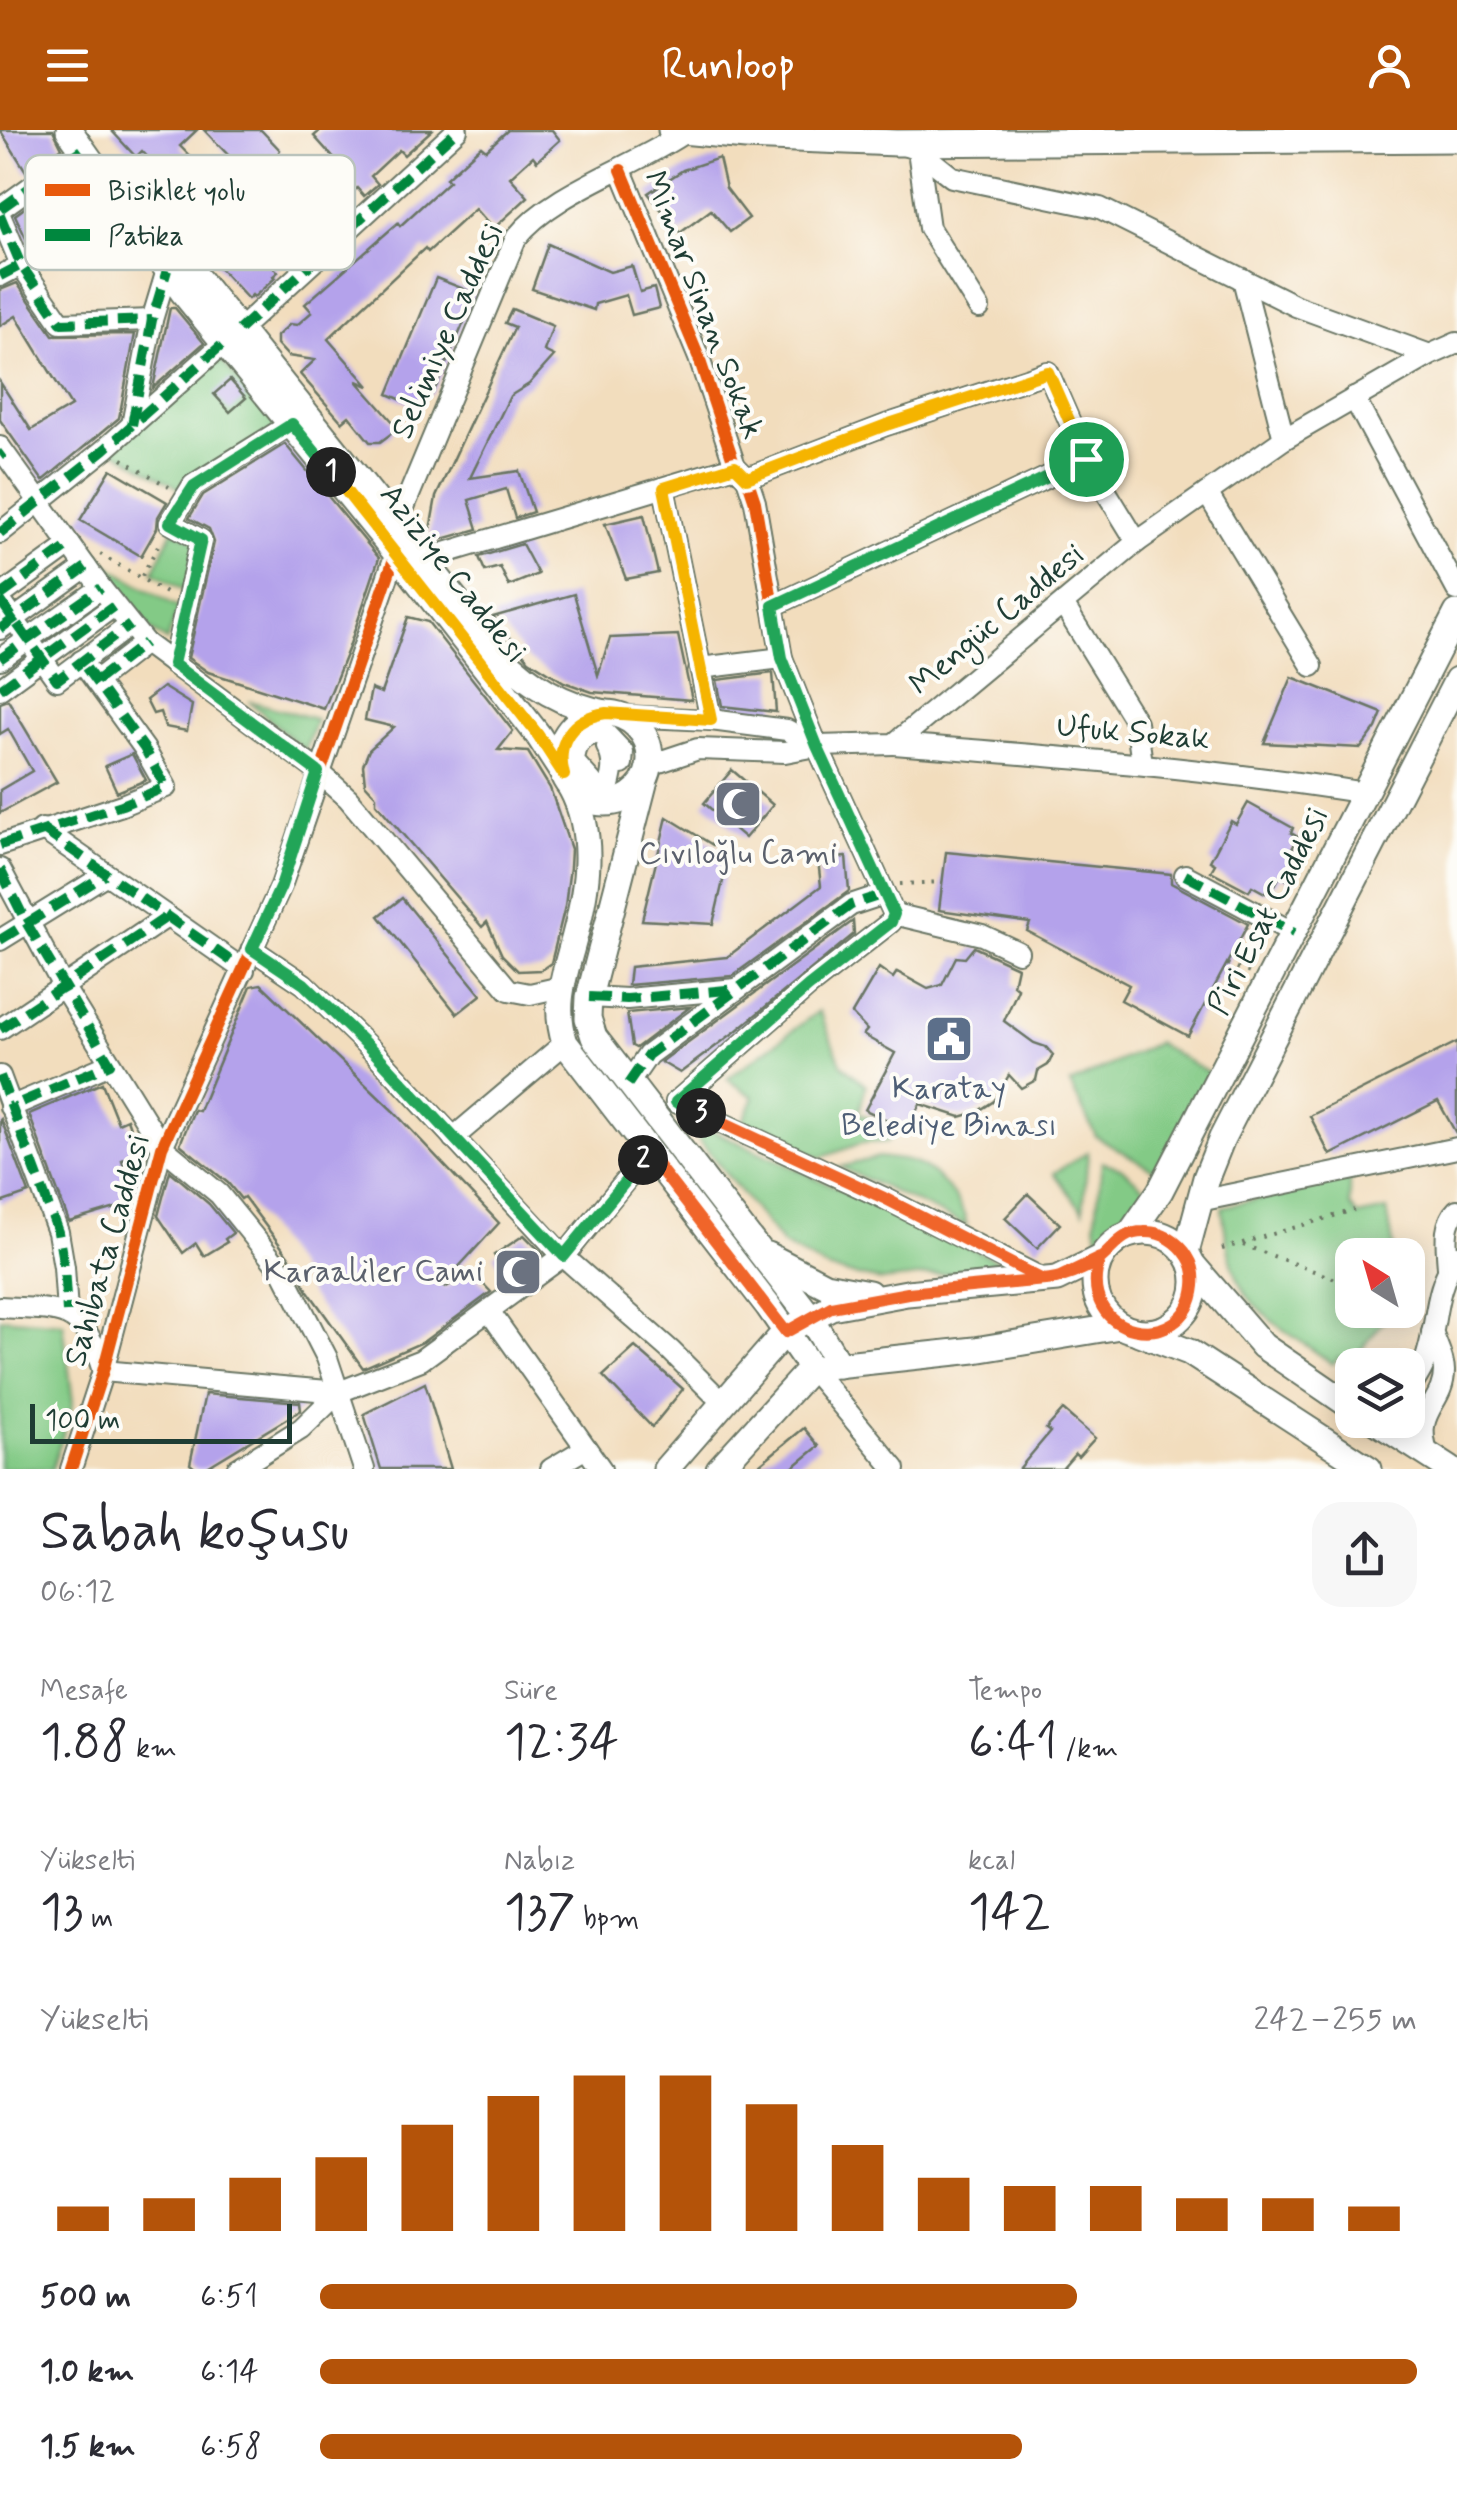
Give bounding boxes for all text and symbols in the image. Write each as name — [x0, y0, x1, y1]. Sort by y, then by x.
text: Runloop — [661, 36, 796, 95]
icon: menu — [40, 38, 95, 93]
icon: person — [1362, 38, 1417, 93]
legend — [25, 155, 355, 270]
street label: Mimar Sinan Sokak — [633, 165, 773, 445]
text: Bisiklet yolu — [108, 174, 246, 211]
street label: Selimiye Caddesi — [382, 216, 514, 446]
text: Patika — [108, 219, 184, 256]
pin — [1044, 417, 1129, 502]
icon: arrive — [1059, 432, 1114, 487]
pin: 1 — [306, 447, 356, 497]
text: 1 — [325, 453, 337, 490]
street label: Aziziye Caddesi — [370, 476, 536, 672]
street label: Mengüc Caddesi — [901, 534, 1095, 707]
street label: Ufuk Sokak — [1055, 705, 1211, 761]
mosque icon: Cıvıloğlu Cami — [712, 778, 764, 830]
street label: Piri Esat Caddesi — [1198, 799, 1340, 1023]
place label: Cıvıloğlu Cami — [639, 833, 837, 875]
public building icon: Karatay Belediye Binası — [923, 1013, 975, 1065]
place label: Karatay Belediye Binası — [841, 1068, 1057, 1147]
pin: 3 — [676, 1088, 726, 1138]
text: 3 — [695, 1094, 707, 1131]
street label: Sahibata Caddesi — [55, 1129, 161, 1371]
pin: 2 — [618, 1135, 668, 1185]
text: 2 — [636, 1141, 650, 1178]
north arrow — [1335, 1238, 1425, 1328]
map controls — [1335, 1238, 1425, 1438]
mosque icon: Karaaliler Cami — [492, 1246, 544, 1298]
place label: Karaaliler Cami — [264, 1251, 483, 1293]
button: layers — [1335, 1348, 1425, 1438]
scale bar — [30, 1399, 292, 1444]
text: 100 m — [45, 1403, 120, 1440]
text: Sabah koşusu — [40, 1497, 349, 1569]
button: share — [1312, 1502, 1417, 1607]
text: 06:12 — [40, 1571, 115, 1613]
text: Mesafe — [40, 1673, 128, 1710]
text: Süre — [504, 1673, 558, 1710]
text: Tempo — [968, 1673, 1042, 1710]
text: 1.88 — [40, 1710, 128, 1776]
text: 12:34 — [504, 1710, 619, 1776]
text: 6:41 — [968, 1710, 1058, 1776]
text: km — [128, 1731, 177, 1768]
text: /km — [1058, 1731, 1118, 1768]
text: Yükselti — [40, 1843, 135, 1880]
text: Nabız — [504, 1843, 575, 1880]
text: kcal — [968, 1843, 1015, 1880]
text: 13 — [40, 1880, 84, 1946]
text: 137 — [504, 1880, 575, 1946]
text: 142 — [968, 1880, 1051, 1946]
text: m — [84, 1901, 113, 1938]
text: bpm — [575, 1901, 639, 1938]
text: Yükselti — [40, 1999, 148, 2041]
text: 242–255 m — [1254, 1999, 1417, 2041]
text: 500 m — [40, 2276, 131, 2318]
text: 6:51 — [200, 2276, 258, 2318]
text: 1.0 km — [40, 2351, 134, 2393]
text: 6:14 — [200, 2351, 259, 2393]
text: 1.5 km — [40, 2426, 136, 2468]
text: 6:58 — [200, 2426, 262, 2468]

